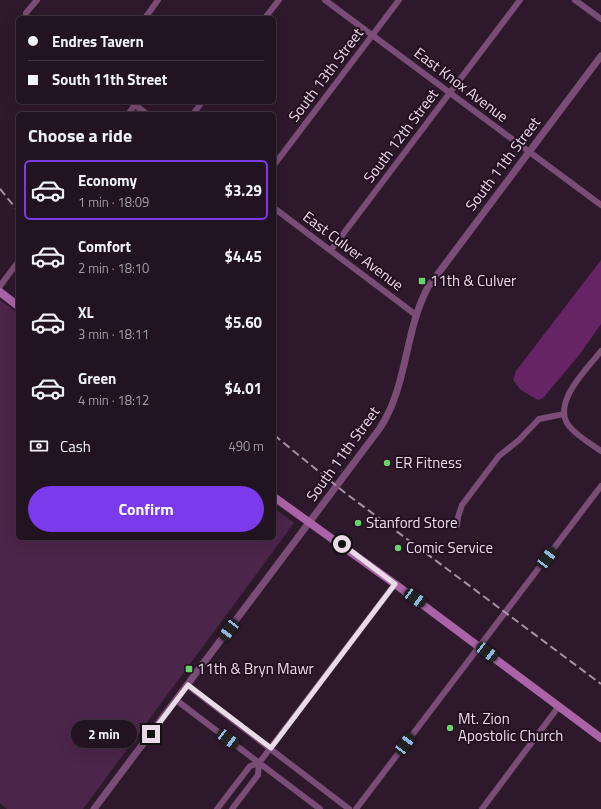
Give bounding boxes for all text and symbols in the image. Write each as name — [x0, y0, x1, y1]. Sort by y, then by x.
street label: South 13th Street — [282, 22, 369, 127]
text: Endres Tavern — [52, 30, 144, 53]
street label: East Knox Avenue — [409, 42, 513, 128]
text: South 11th Street — [52, 68, 167, 91]
street label: South 12th Street — [357, 83, 444, 188]
street label: South 11th Street — [459, 111, 546, 216]
text: Choose a ride — [28, 122, 132, 149]
text: Economy — [78, 169, 137, 192]
icon: car — [30, 172, 66, 208]
text: $3.29 — [225, 179, 262, 202]
text: 1 min · 18:09 — [78, 192, 149, 212]
street label: East Culver Avenue — [298, 205, 408, 296]
text: Comfort — [78, 235, 131, 258]
icon: car — [30, 238, 66, 274]
text: $4.45 — [225, 245, 262, 268]
text: 2 min · 18:10 — [78, 258, 149, 278]
place label: 11th & Culver — [430, 269, 516, 292]
marker: 11th & Culver — [417, 276, 427, 286]
text: XL — [78, 301, 94, 324]
icon: car — [30, 304, 66, 340]
text: $5.60 — [225, 311, 262, 334]
text: 3 min · 18:11 — [78, 324, 149, 344]
text: Green — [78, 367, 116, 390]
icon: car — [30, 370, 66, 406]
text: $4.01 — [225, 377, 262, 400]
text: 4 min · 18:12 — [78, 390, 149, 410]
street label: South 11th Street — [300, 401, 385, 506]
icon: cash — [28, 435, 50, 457]
text: Cash — [60, 435, 91, 458]
text: 490 m — [228, 436, 264, 456]
place label: ER Fitness — [395, 451, 462, 474]
marker: ER Fitness — [382, 458, 392, 468]
button: Confirm — [28, 486, 264, 532]
place label: Stanford Store — [366, 511, 458, 534]
marker: Stanford Store — [353, 518, 363, 528]
route start — [333, 535, 351, 553]
place label: Comic Service — [406, 536, 493, 559]
marker: Comic Service — [393, 543, 403, 553]
car — [535, 545, 559, 571]
car — [402, 586, 428, 610]
car — [217, 617, 241, 643]
car — [474, 640, 500, 664]
place label: 11th & Bryn Mawr — [197, 657, 314, 680]
marker: 11th & Bryn Mawr — [184, 664, 194, 674]
place label: Mt. Zion Apostolic Church — [458, 707, 563, 747]
callout: 2 min — [71, 720, 137, 748]
marker: Mt. Zion Apostolic Church — [445, 723, 455, 733]
text: 2 min — [88, 724, 120, 744]
route end — [142, 725, 160, 743]
car — [215, 727, 241, 751]
car — [393, 731, 417, 757]

